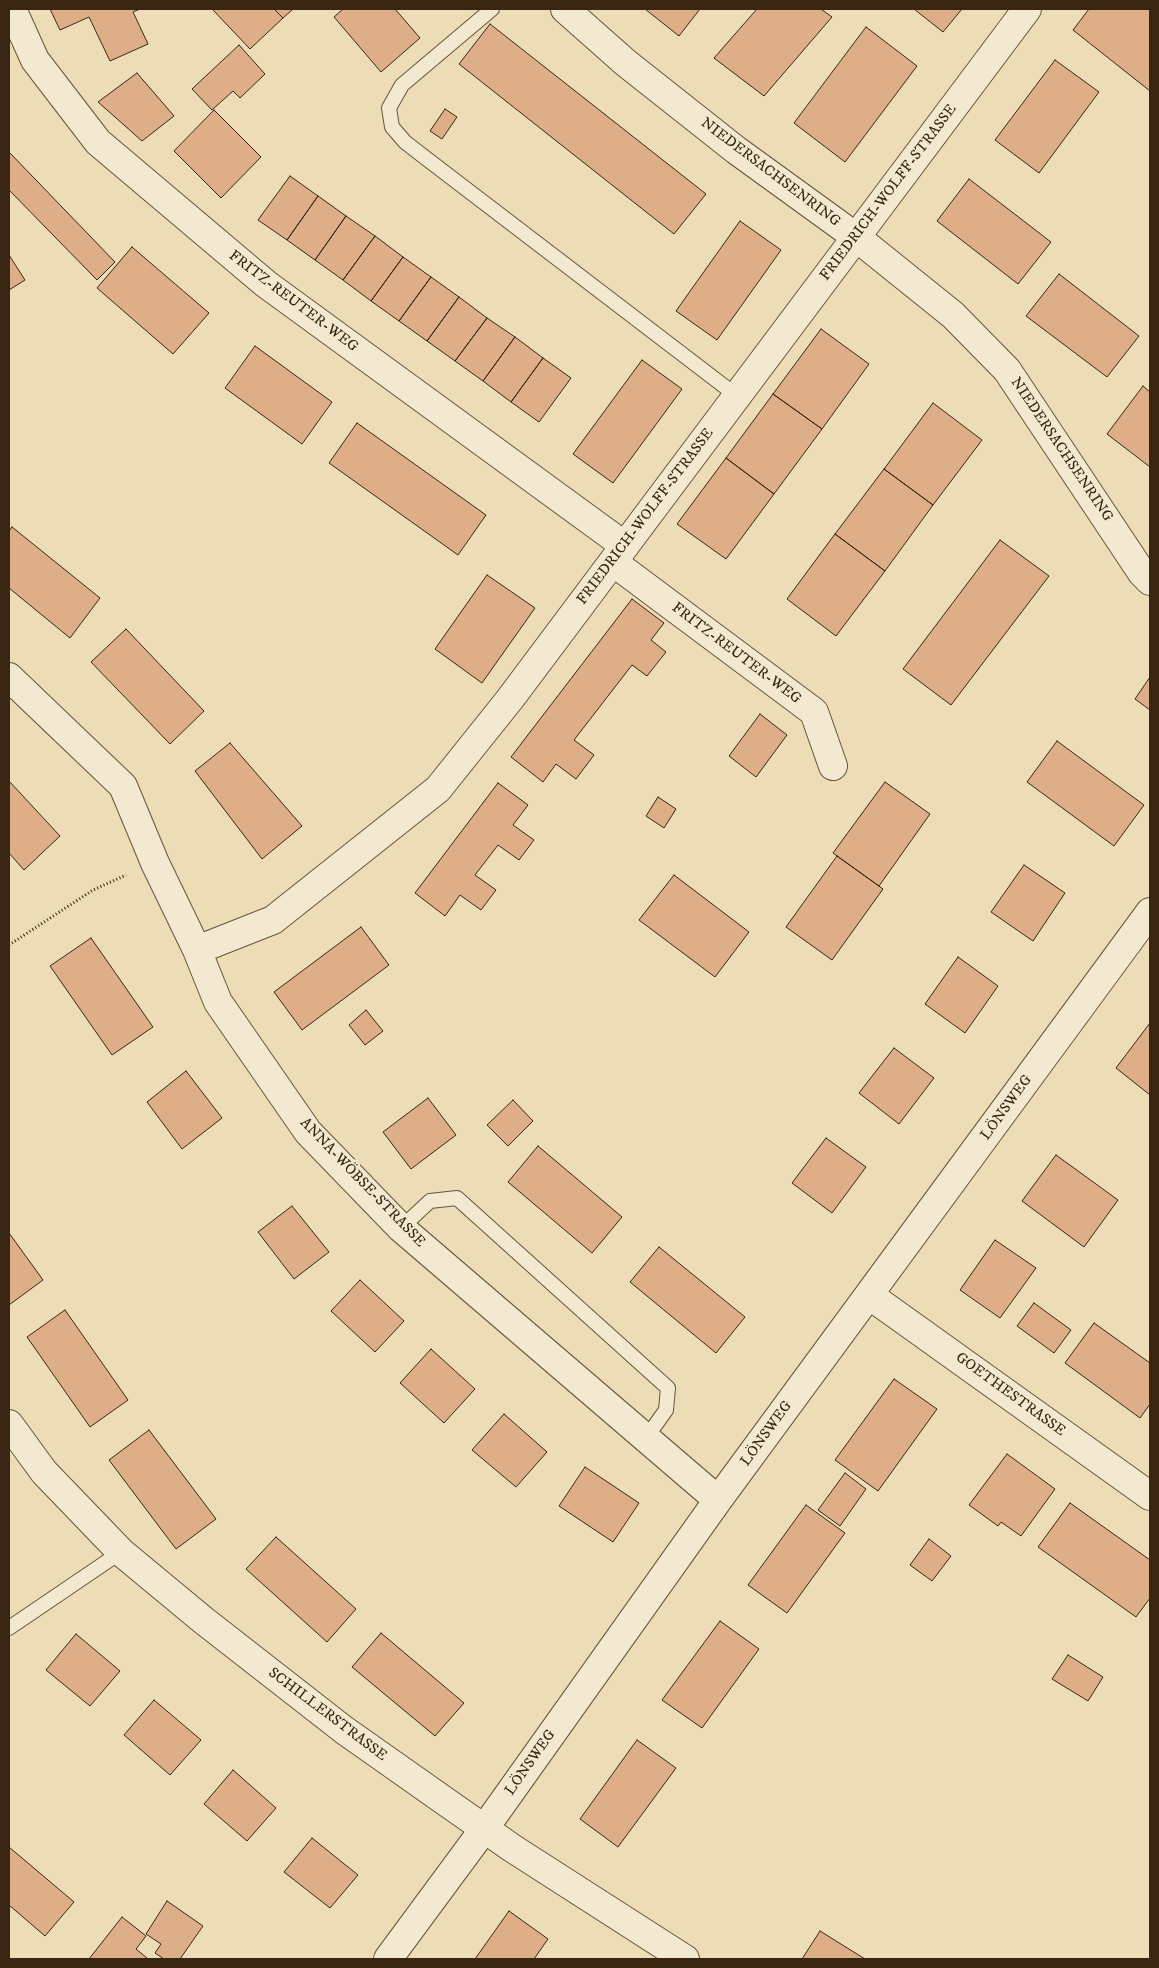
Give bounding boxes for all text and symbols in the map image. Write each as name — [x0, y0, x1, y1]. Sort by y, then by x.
street label: FRIEDRICH-WOLFF-STRASSE — [817, 101, 961, 285]
street label: NIEDERSACHSENRING — [697, 115, 843, 231]
street label: FRITZ-REUTER-WEG — [225, 247, 361, 357]
street label: NIEDERSACHSENRING — [1006, 374, 1116, 526]
street label: FRIEDRICH-WOLFF-STRASSE — [574, 425, 718, 609]
street label: FRITZ-REUTER-WEG — [668, 599, 804, 709]
street label: LÖNSWEG — [977, 1072, 1037, 1144]
street label: ANNA-WÖBSE-STRASSE — [296, 1115, 428, 1251]
street label: GOETHESTRASSE — [952, 1349, 1068, 1441]
street label: LÖNSWEG — [737, 1398, 797, 1470]
street label: SCHILLERSTRASSE — [264, 1664, 390, 1766]
street label: LÖNSWEG — [502, 1727, 560, 1799]

